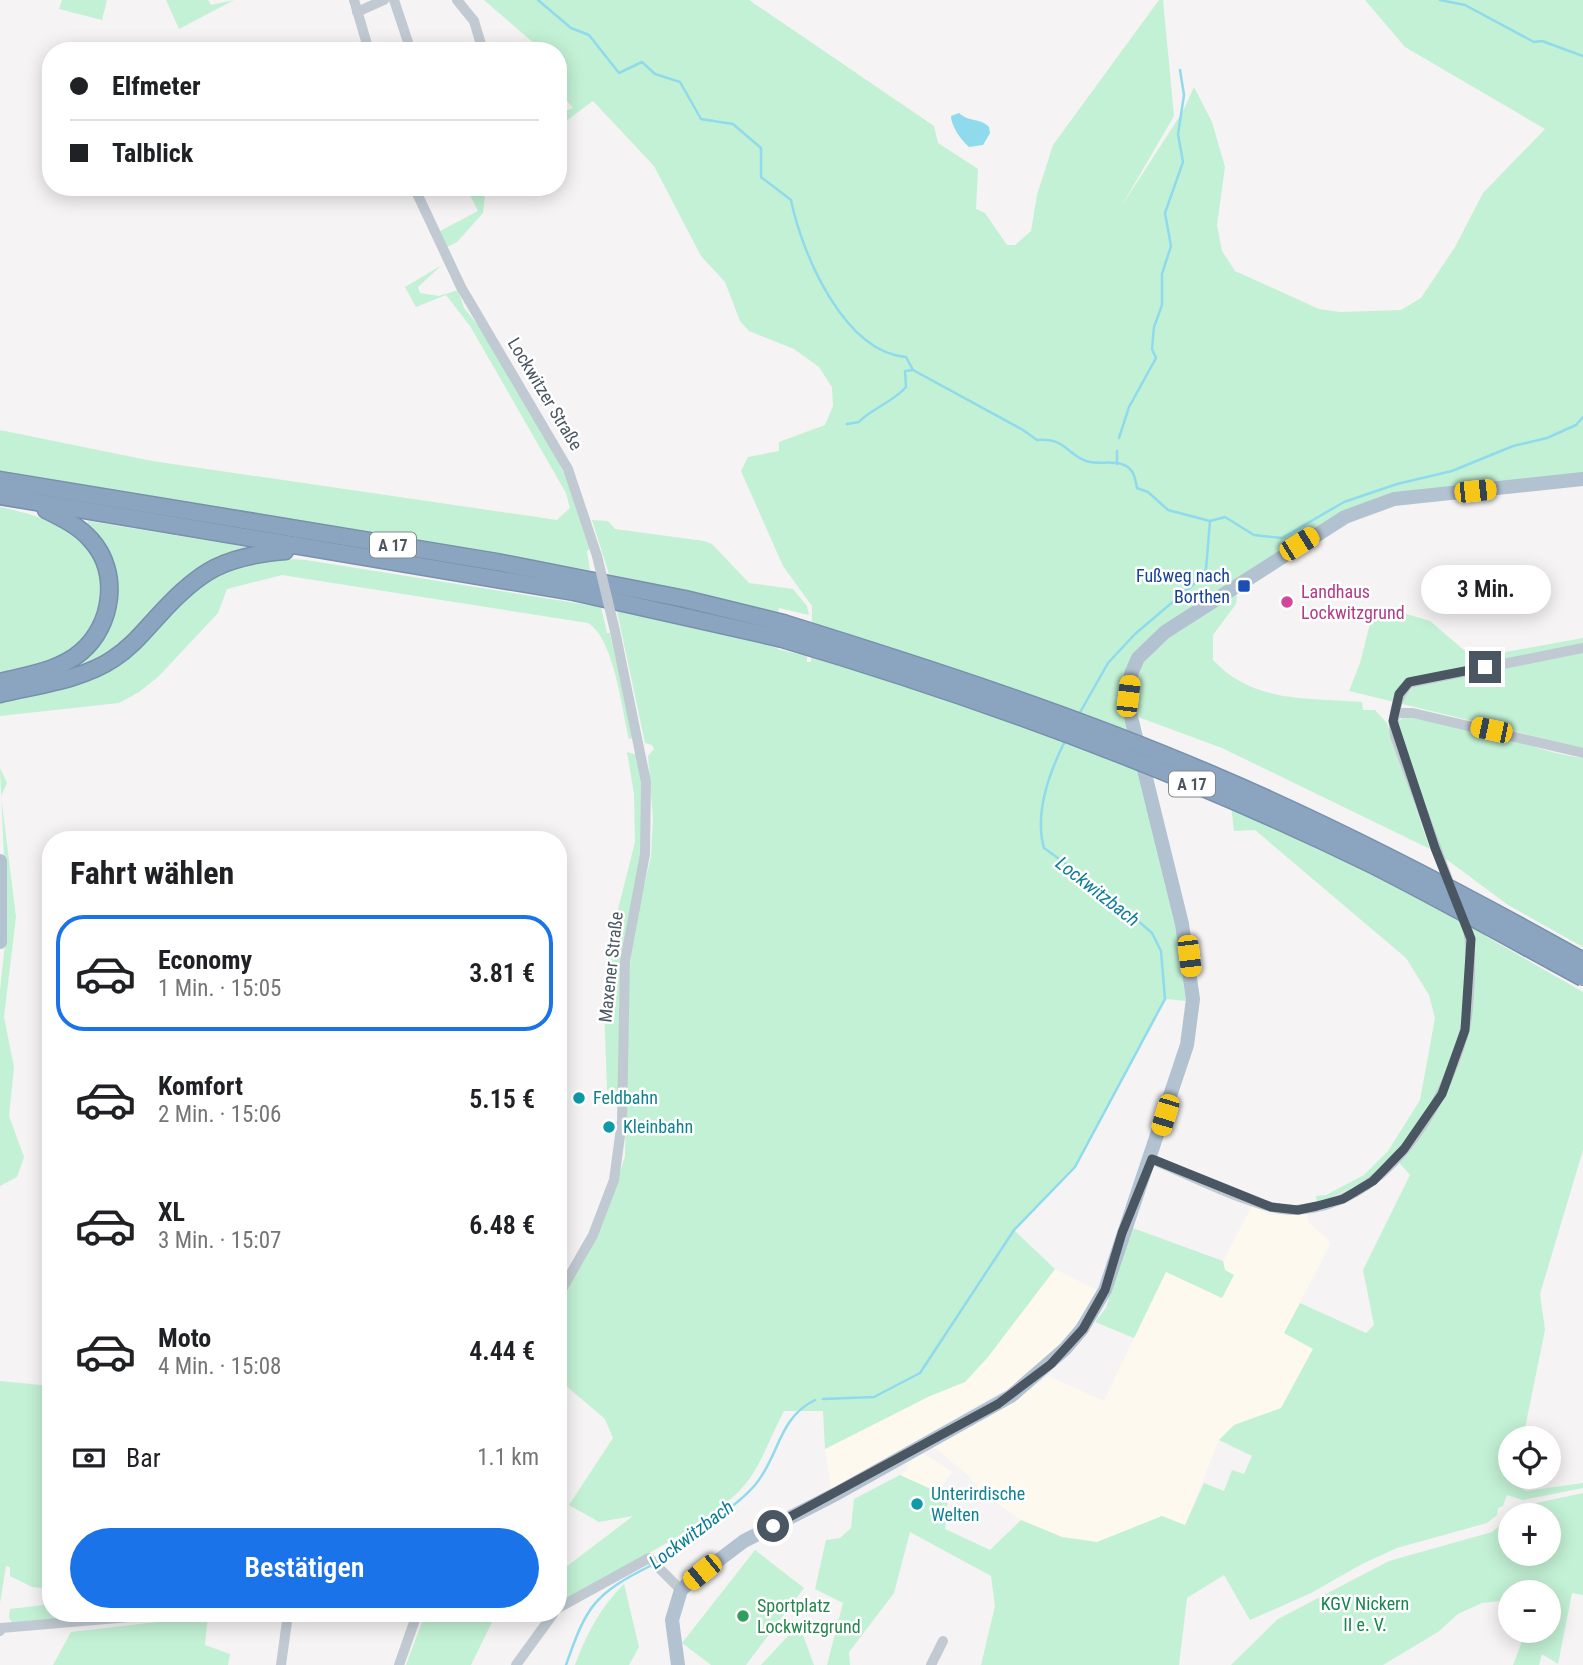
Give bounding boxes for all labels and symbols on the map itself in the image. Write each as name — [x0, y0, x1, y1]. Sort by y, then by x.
street label: Lockwitzer Straße — [504, 334, 587, 454]
car — [1454, 478, 1497, 504]
car — [1276, 524, 1323, 564]
road number: A 17 — [370, 532, 416, 558]
place label: Fußweg nach Borthen — [1136, 565, 1230, 607]
callout: 3 Min. — [1420, 566, 1550, 614]
marker: Fußweg nach Borthen — [1236, 578, 1252, 594]
place label: Landhaus Lockwitzgrund — [1301, 581, 1405, 623]
marker: Landhaus Lockwitzgrund — [1279, 594, 1295, 610]
route end — [1469, 651, 1501, 683]
car — [1116, 674, 1141, 718]
car — [1469, 715, 1514, 745]
road number: A 17 — [1169, 772, 1215, 796]
water label: Lockwitzbach — [1051, 852, 1144, 931]
street label: Maxener Straße — [594, 910, 627, 1023]
car — [1177, 934, 1202, 978]
place label: Feldbahn — [593, 1087, 658, 1108]
marker: Feldbahn — [571, 1090, 587, 1106]
car — [1149, 1092, 1182, 1138]
place label: Kleinbahn — [623, 1116, 693, 1137]
marker: Kleinbahn — [601, 1119, 617, 1135]
place label: Unterirdische Welten — [931, 1483, 1025, 1525]
water label: Lockwitzbach — [644, 1495, 738, 1574]
marker: Unterirdische Welten — [909, 1496, 925, 1512]
route start — [757, 1510, 789, 1542]
car — [680, 1551, 725, 1593]
park label: KGV Nickern II e. V. — [1321, 1593, 1409, 1635]
place label: Sportplatz Lockwitzgrund — [757, 1595, 861, 1637]
marker: Sportplatz Lockwitzgrund — [735, 1608, 751, 1624]

